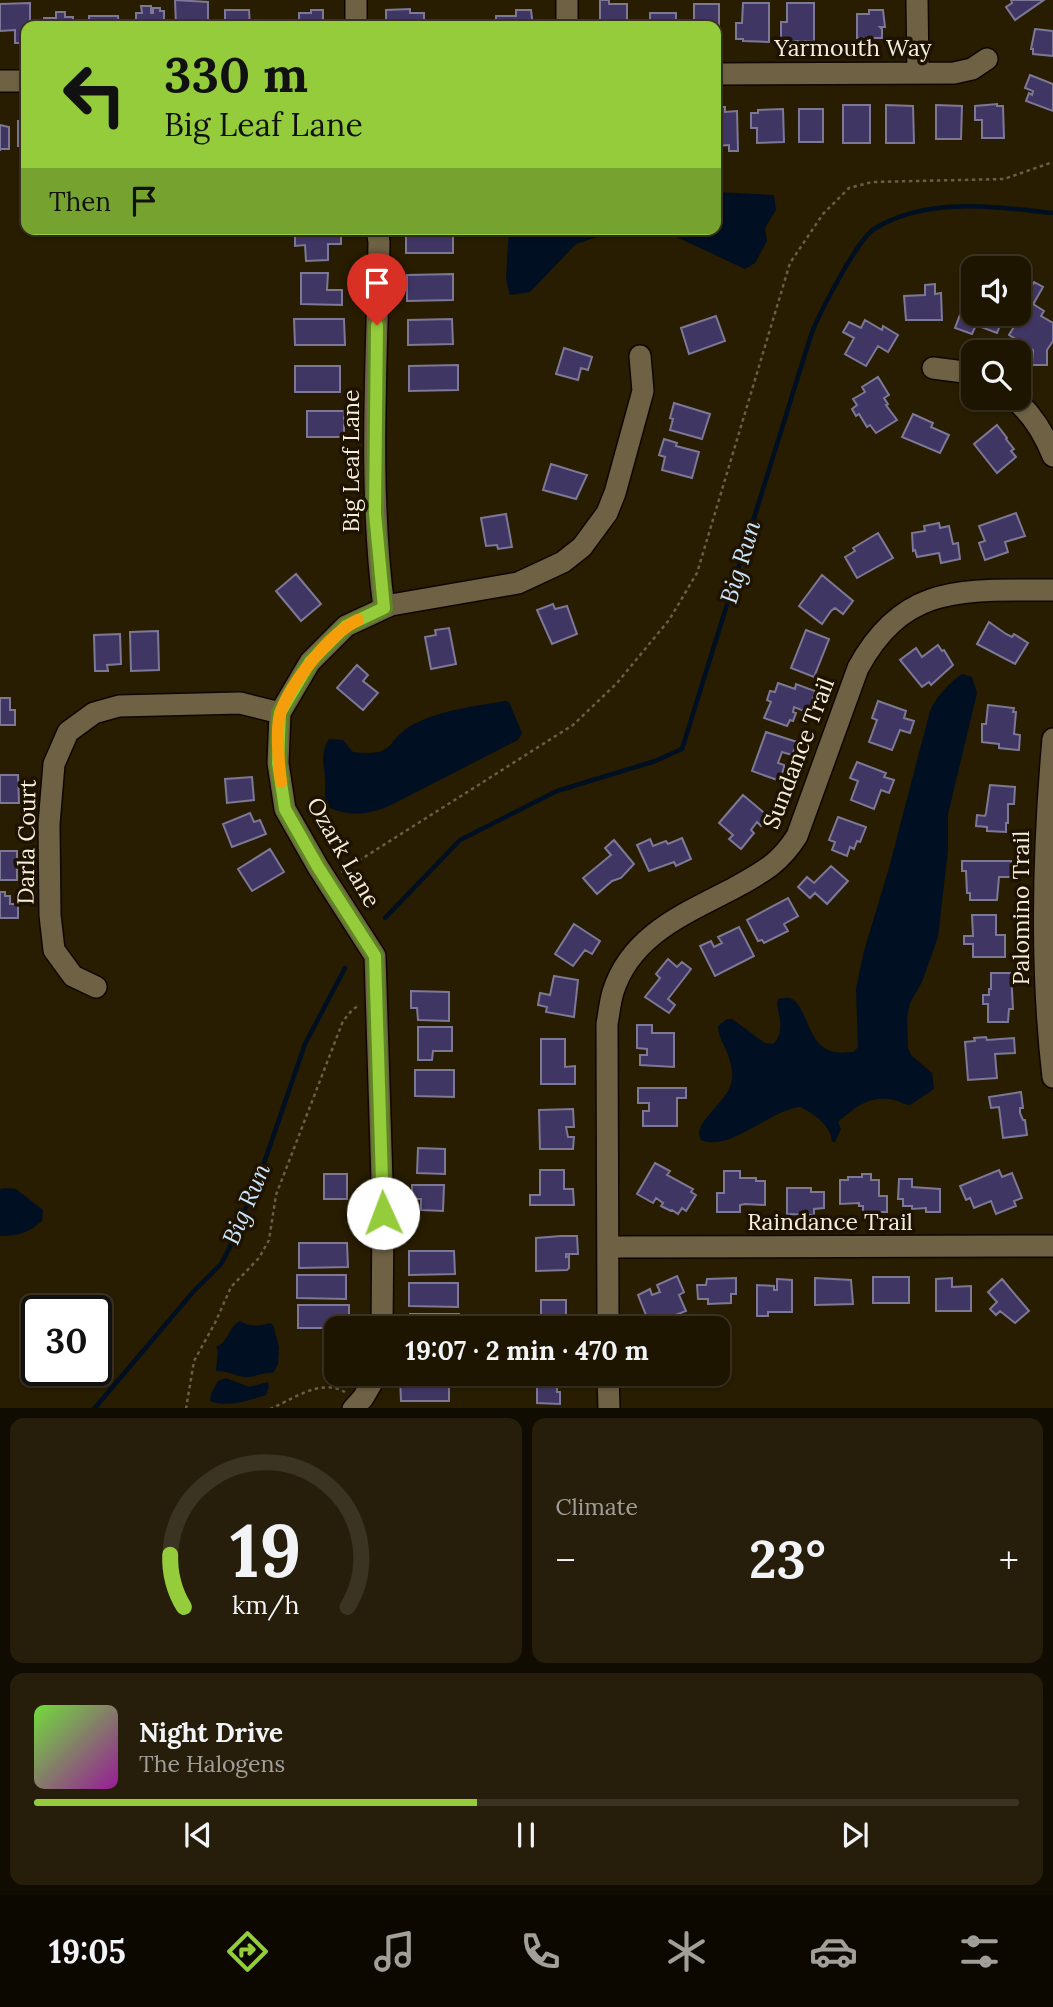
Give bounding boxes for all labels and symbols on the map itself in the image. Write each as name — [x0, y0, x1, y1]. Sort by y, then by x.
street label: Yarmouth Way — [773, 33, 933, 62]
pin — [347, 253, 407, 325]
street label: Big Leaf Lane — [336, 390, 365, 532]
water label: Big Run — [713, 516, 767, 607]
street label: Sundance Trail — [756, 673, 840, 833]
street label: Darla Court — [10, 779, 42, 905]
street label: Ozark Lane — [301, 792, 387, 912]
street label: Palomino Trail — [1006, 831, 1035, 985]
water label: Big Run — [215, 1158, 277, 1249]
position arrow — [346, 1176, 420, 1250]
street label: Raindance Trail — [747, 1207, 913, 1236]
speed limit sign: 30 — [21, 1295, 112, 1386]

